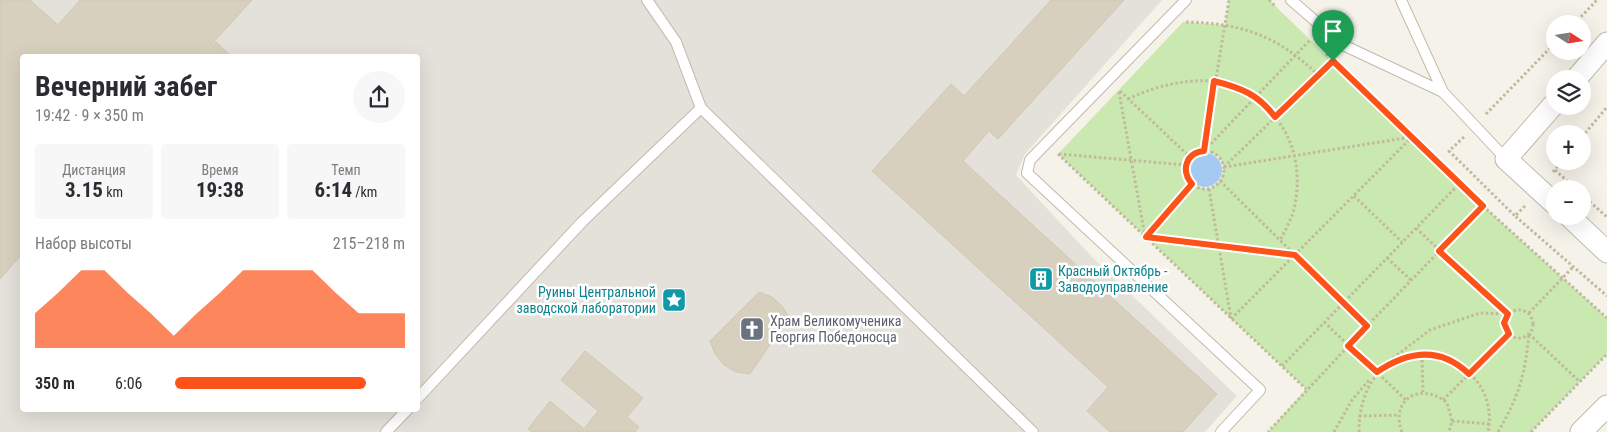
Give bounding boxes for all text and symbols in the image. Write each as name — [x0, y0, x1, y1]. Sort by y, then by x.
pin — [1312, 10, 1354, 61]
north arrow — [1546, 15, 1591, 60]
map controls — [1546, 15, 1591, 225]
icon: arrive — [1319, 17, 1347, 45]
text: Вечерний забег — [35, 70, 217, 103]
button: layers — [1546, 70, 1591, 115]
button: share — [353, 71, 405, 123]
text: 19:42 · 9 × 350 m — [35, 106, 144, 125]
button: + — [1546, 125, 1591, 170]
text: Дистанция — [62, 162, 126, 178]
text: Время — [202, 162, 238, 178]
text: Темп — [331, 162, 361, 178]
text: 3.15 — [65, 178, 103, 202]
text: 19:38 — [196, 178, 244, 202]
text: 6:14 — [315, 178, 352, 202]
button: − — [1546, 180, 1591, 225]
text: km — [103, 184, 123, 200]
text: /km — [352, 184, 377, 200]
text: Набор высоты — [35, 234, 132, 253]
text: 215–218 m — [333, 234, 405, 253]
place label: Красный Октябрь - Заводоуправление — [1058, 263, 1169, 295]
building icon: Красный Октябрь - Заводоуправление — [1028, 266, 1054, 292]
place label: Руины Центральной заводской лаборатории — [517, 284, 656, 316]
place icon: Руины Центральной заводской лаборатории — [661, 287, 687, 313]
place label: Храм Великомученика Георгия Победоносца — [770, 313, 902, 345]
church icon: Храм Великомученика Георгия Победоносца — [739, 316, 765, 342]
text: 350 m — [35, 374, 75, 393]
text: 6:06 — [115, 374, 142, 393]

